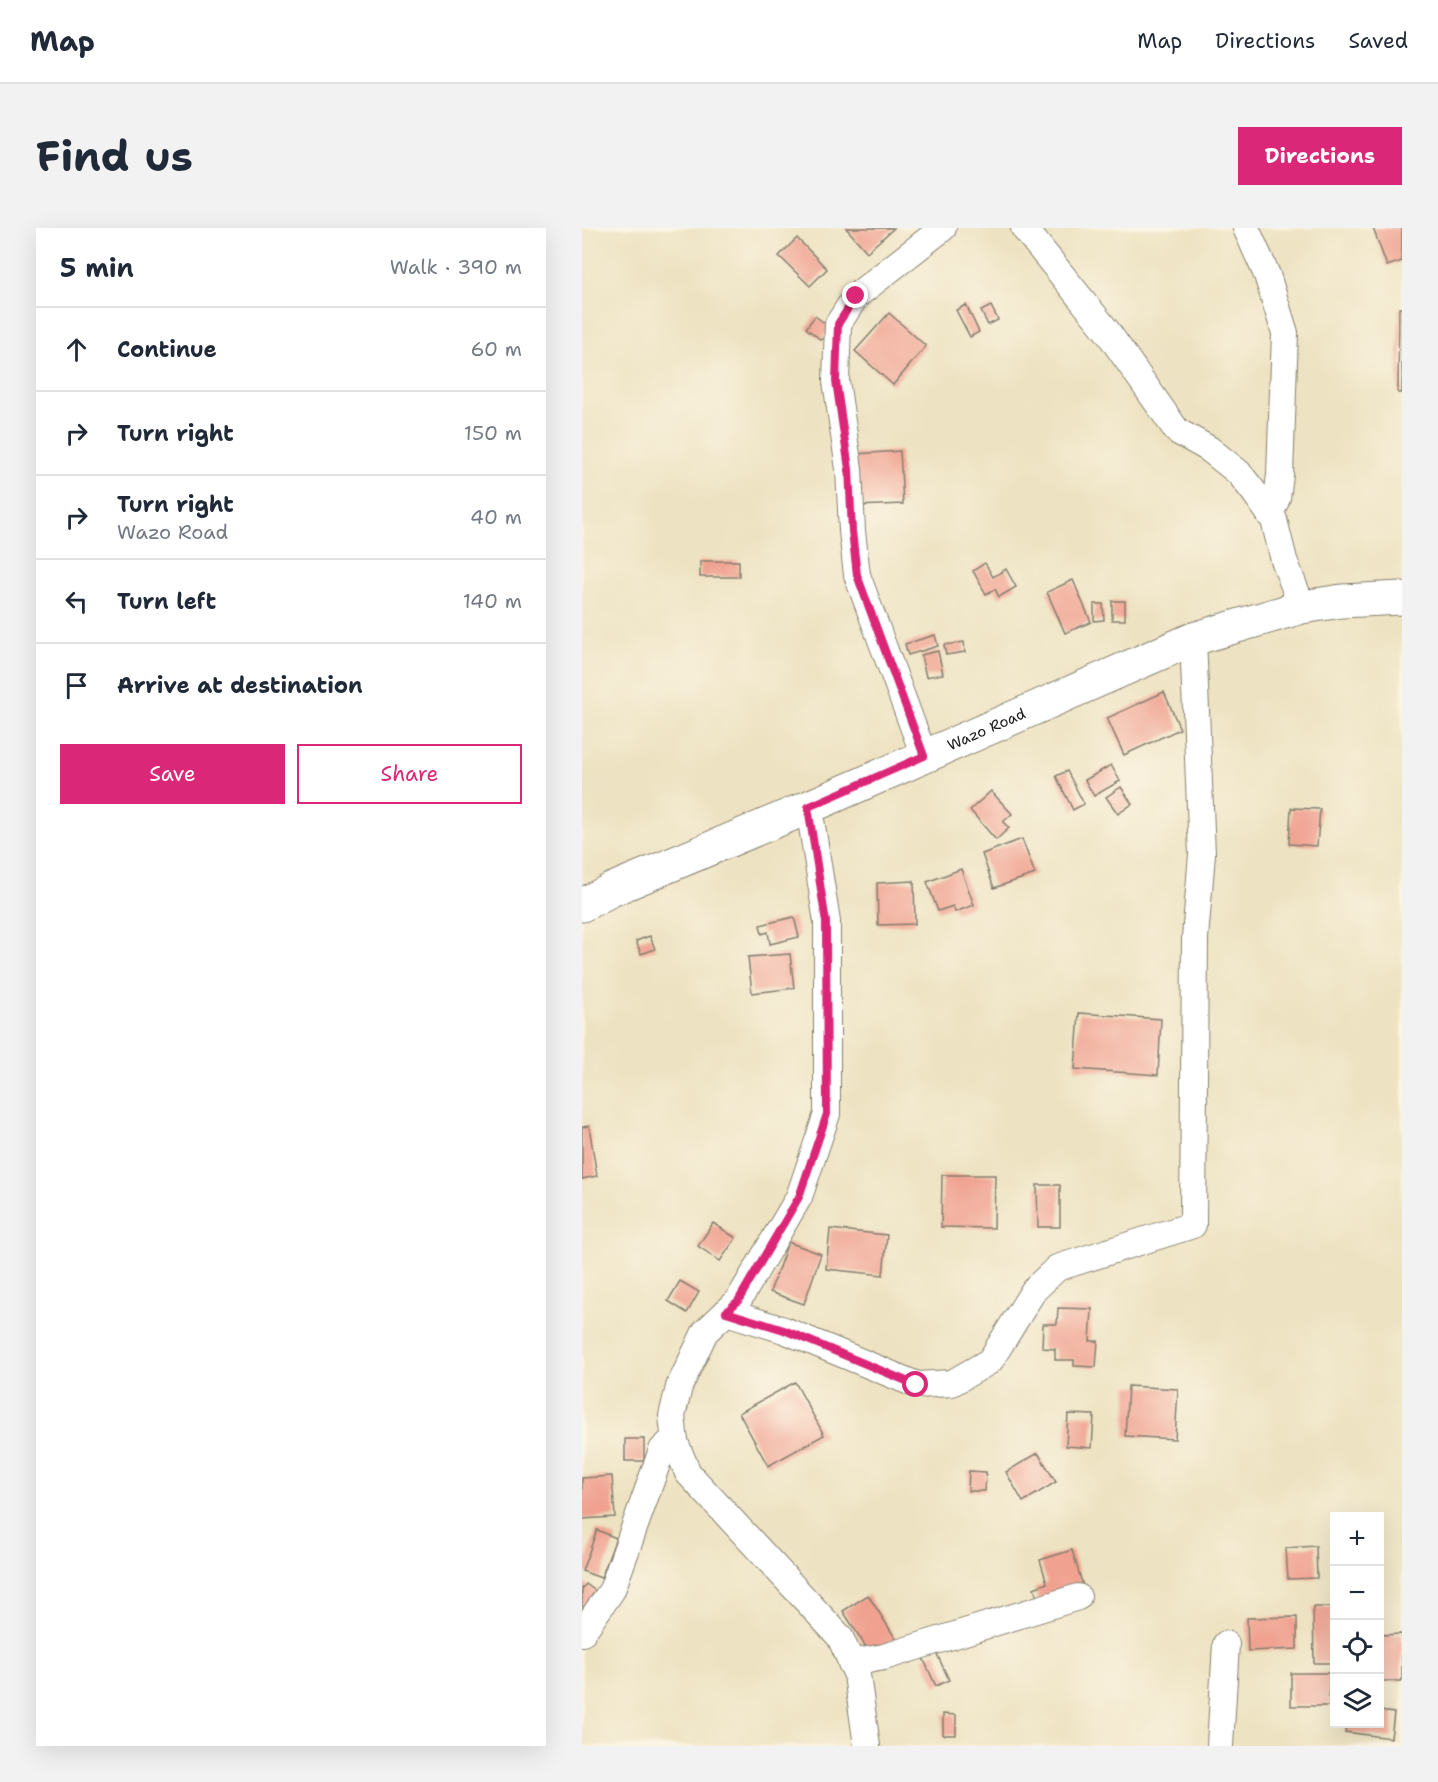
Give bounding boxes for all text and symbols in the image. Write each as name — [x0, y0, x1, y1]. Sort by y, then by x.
text: Map — [30, 22, 95, 60]
text: Map — [1137, 27, 1182, 55]
text: Directions — [1215, 27, 1315, 55]
text: Saved — [1348, 27, 1408, 55]
button: Directions — [1238, 127, 1402, 185]
text: Find us — [36, 128, 193, 184]
text: 5 min — [60, 250, 134, 285]
text: Walk · 390 m — [390, 254, 522, 280]
route end — [842, 282, 868, 308]
icon: ahead — [60, 333, 93, 366]
text: Continue — [117, 335, 217, 364]
text: 60 m — [470, 336, 522, 362]
icon: right — [60, 417, 93, 450]
text: Turn right — [117, 419, 234, 448]
text: 150 m — [464, 420, 522, 446]
text: Turn right — [117, 490, 234, 519]
icon: right — [60, 501, 93, 534]
text: 40 m — [470, 504, 522, 530]
text: Wazo Road — [117, 519, 228, 545]
icon: left — [60, 585, 93, 618]
text: Turn left — [117, 587, 216, 616]
text: 140 m — [463, 588, 522, 614]
icon: arrive — [60, 669, 93, 702]
text: Arrive at destination — [117, 671, 363, 700]
street label: Wazo Road — [944, 703, 1029, 755]
button: Save — [60, 744, 285, 804]
button: Share — [297, 744, 522, 804]
route start — [902, 1371, 928, 1397]
map controls — [1330, 1512, 1384, 1728]
button: + — [1330, 1512, 1384, 1566]
button: − — [1330, 1566, 1384, 1620]
button: locate — [1330, 1620, 1384, 1674]
button: layers — [1330, 1674, 1384, 1728]

